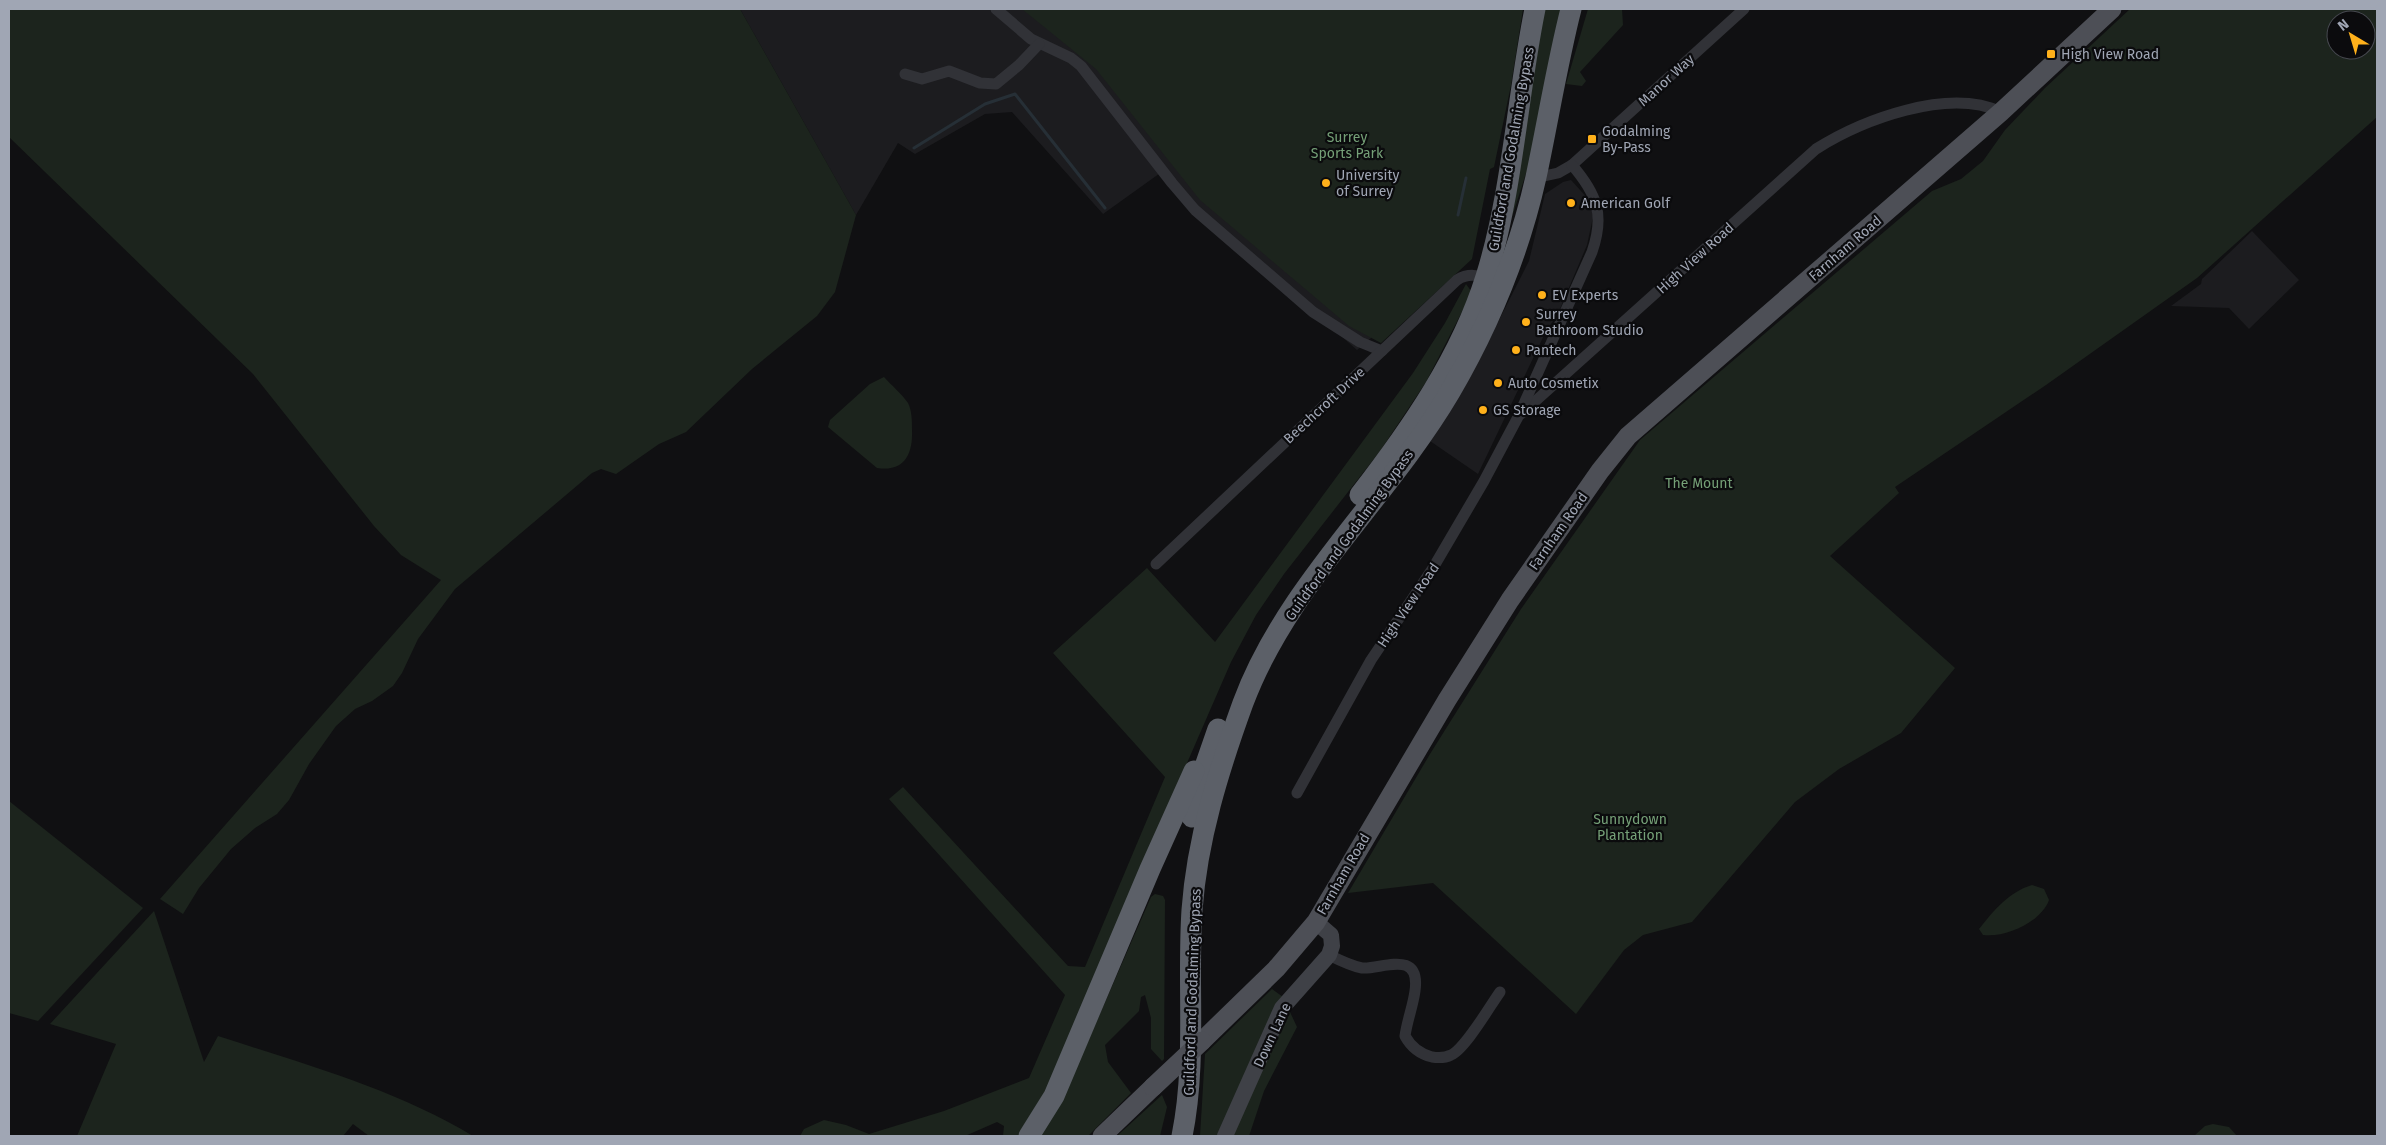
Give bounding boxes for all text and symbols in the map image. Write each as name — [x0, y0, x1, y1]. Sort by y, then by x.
north arrow — [2326, 10, 2376, 60]
text: N — [2334, 16, 2352, 35]
street label: Guildford and Godalming Bypass — [1485, 45, 1538, 253]
place label: High View Road — [2061, 46, 2159, 63]
marker: High View Road — [2045, 48, 2057, 60]
street label: Manor Way — [1635, 51, 1698, 110]
place label: Godalming By-Pass — [1602, 123, 1671, 156]
park label: Surrey Sports Park — [1311, 129, 1384, 162]
marker: Godalming By-Pass — [1586, 133, 1598, 145]
place label: University of Surrey — [1336, 167, 1400, 200]
marker: University of Surrey — [1320, 177, 1332, 189]
place label: American Golf — [1581, 195, 1671, 212]
marker: American Golf — [1565, 197, 1577, 209]
street label: Farnham Road — [1805, 212, 1885, 285]
street label: High View Road — [1653, 219, 1737, 297]
place label: EV Experts — [1552, 287, 1619, 304]
marker: EV Experts — [1536, 289, 1548, 301]
place label: Surrey Bathroom Studio — [1536, 306, 1644, 339]
marker: Surrey Bathroom Studio — [1520, 316, 1532, 328]
place label: Pantech — [1526, 342, 1577, 359]
marker: Pantech — [1510, 344, 1522, 356]
street label: Beechcroft Drive — [1280, 363, 1368, 447]
place label: Auto Cosmetix — [1508, 375, 1599, 392]
marker: Auto Cosmetix — [1492, 377, 1504, 389]
place label: GS Storage — [1493, 402, 1561, 419]
marker: GS Storage — [1477, 404, 1489, 416]
street label: Guildford and Godalming Bypass — [1282, 446, 1417, 624]
park label: The Mount — [1665, 475, 1734, 492]
street label: Farnham Road — [1525, 489, 1591, 573]
street label: High View Road — [1374, 560, 1443, 651]
park label: Sunnydown Plantation — [1593, 811, 1667, 844]
street label: Farnham Road — [1313, 831, 1374, 918]
street label: Guildford and Godalming Bypass — [1180, 888, 1205, 1096]
street label: Down Lane — [1250, 1000, 1295, 1070]

